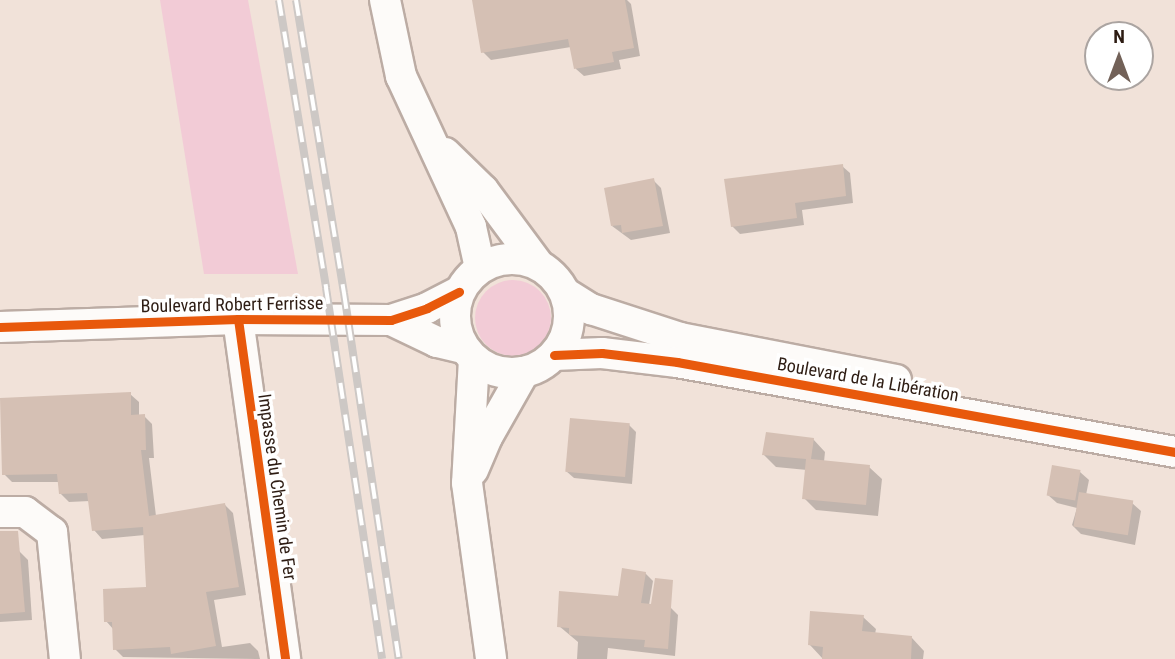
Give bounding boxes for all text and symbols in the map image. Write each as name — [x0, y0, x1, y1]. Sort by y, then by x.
north arrow — [1084, 21, 1154, 91]
text: N — [1113, 25, 1125, 48]
street label: Boulevard Robert Ferrisse — [140, 293, 324, 317]
street label: Boulevard de la Libération — [776, 353, 960, 407]
street label: Impasse du Chemin de Fer — [253, 392, 301, 582]

